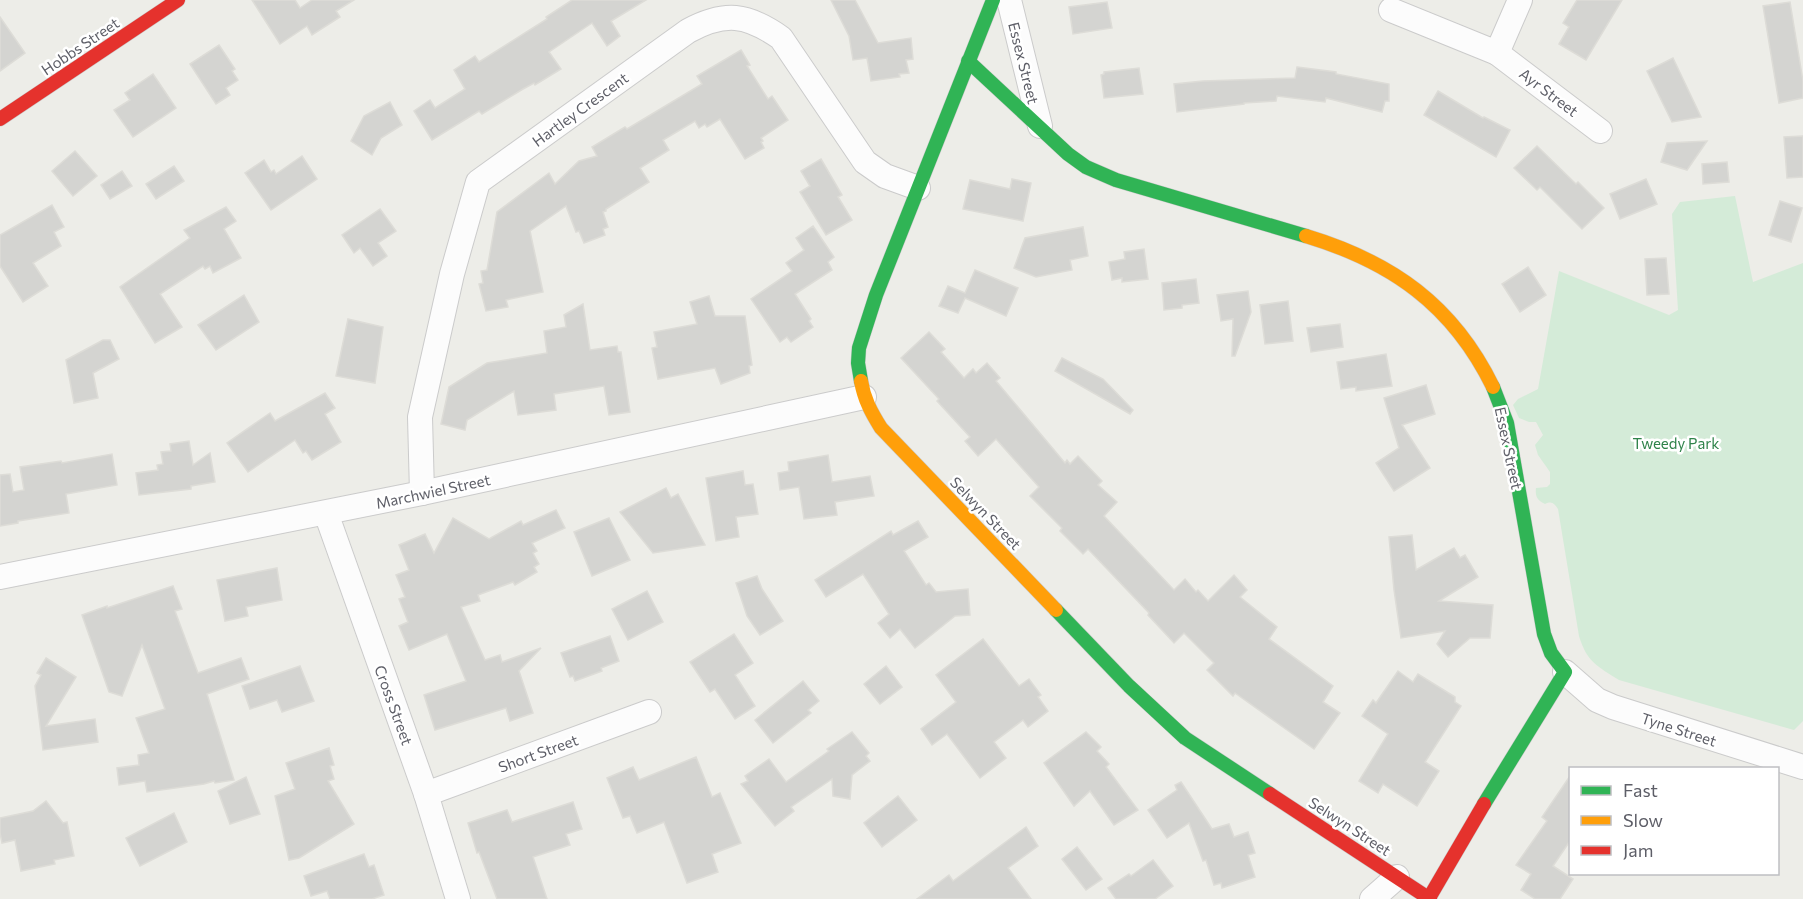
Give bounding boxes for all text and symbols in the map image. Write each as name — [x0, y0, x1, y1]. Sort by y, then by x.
street label: Hobbs Street — [38, 13, 122, 79]
street label: Essex Street — [1005, 20, 1043, 106]
street label: Ayr Street — [1516, 64, 1582, 120]
street label: Hartley Crescent — [529, 68, 631, 150]
street label: Essex Street — [1492, 405, 1526, 491]
park label: Tweedy Park — [1633, 434, 1719, 452]
street label: Marchwiel Street — [374, 470, 492, 512]
street label: Selwyn Street — [947, 473, 1025, 553]
street label: Cross Street — [371, 663, 417, 747]
street label: Tyne Street — [1639, 708, 1719, 750]
street label: Short Street — [496, 730, 580, 776]
legend — [1569, 767, 1779, 875]
text: Fast — [1623, 779, 1658, 801]
street label: Selwyn Street — [1306, 793, 1394, 859]
text: Slow — [1623, 809, 1663, 831]
text: Jam — [1623, 839, 1653, 861]

